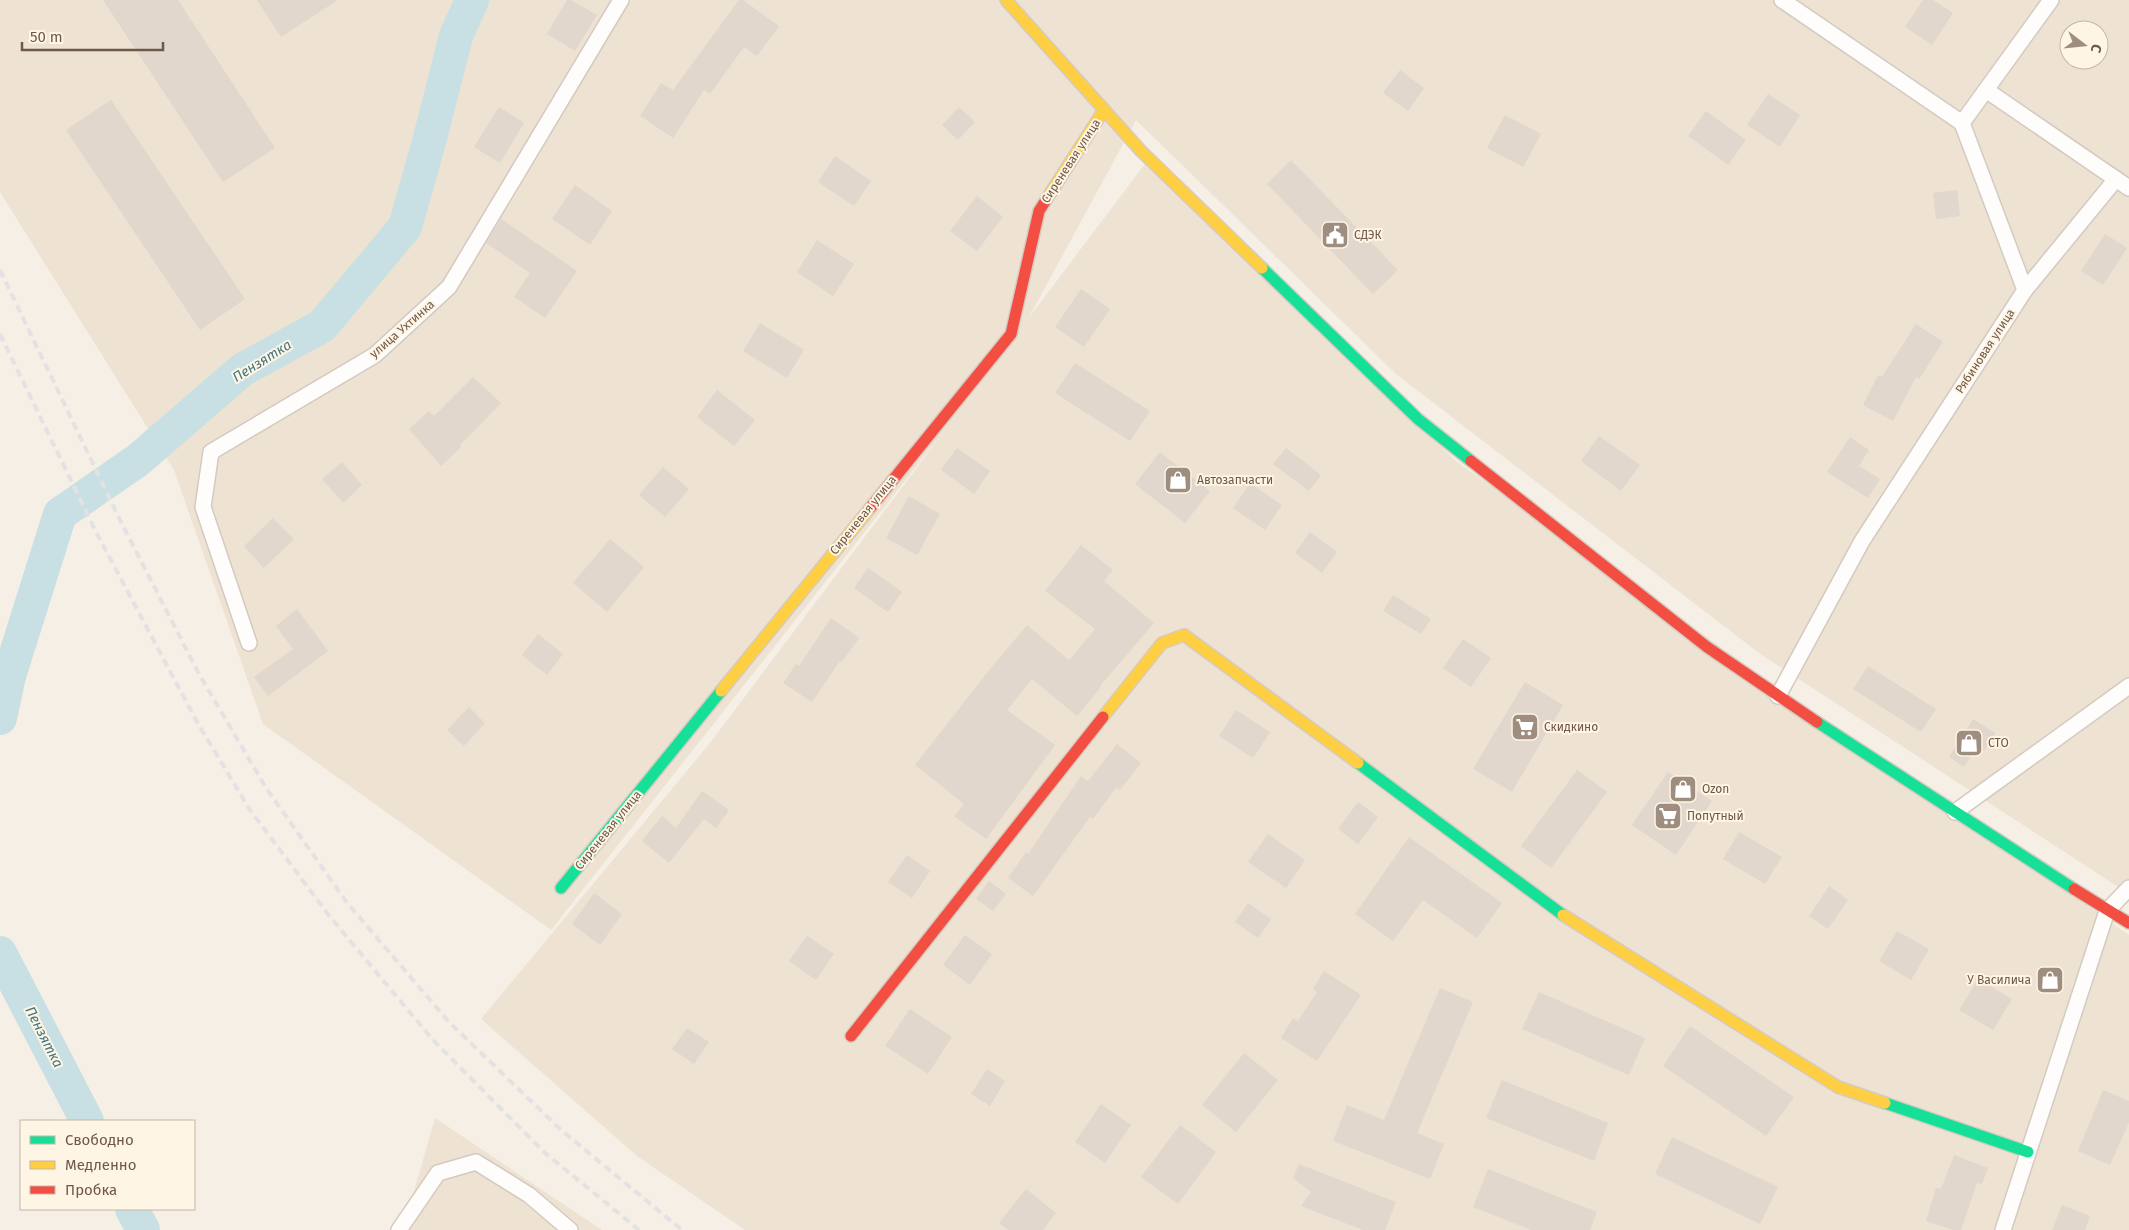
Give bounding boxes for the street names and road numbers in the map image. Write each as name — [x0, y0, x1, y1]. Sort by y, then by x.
street label: Сиреневая улица — [1039, 116, 1103, 206]
street label: улица Ухтинка — [367, 297, 437, 361]
street label: Рябиновая улица — [1953, 306, 2017, 396]
street label: Сиреневая улица — [827, 473, 899, 557]
street label: Сиреневая улица — [572, 788, 644, 872]

